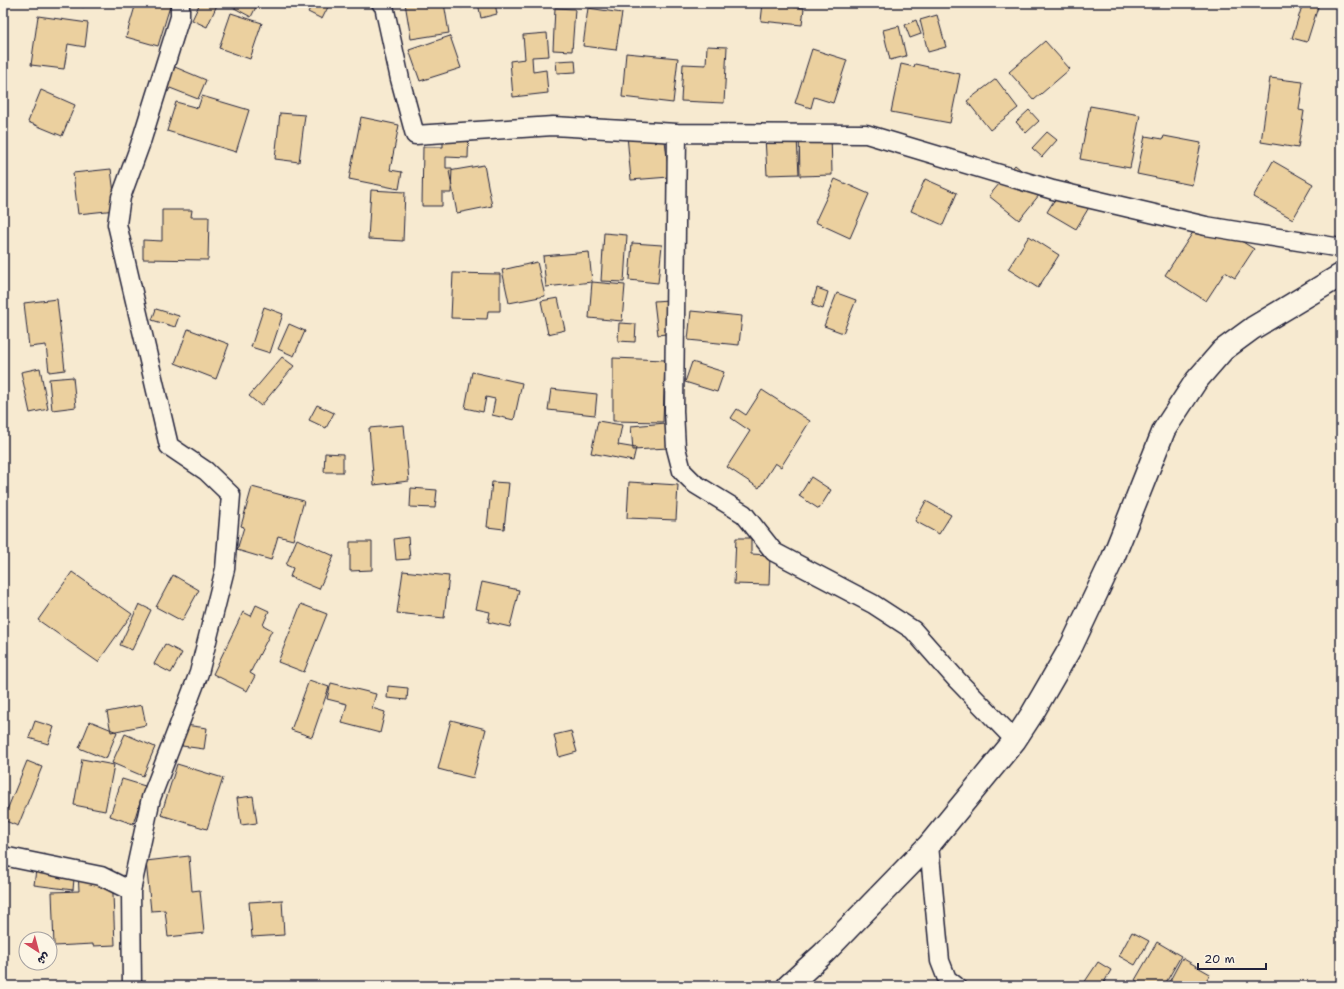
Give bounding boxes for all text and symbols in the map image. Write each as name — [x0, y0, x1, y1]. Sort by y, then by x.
north arrow — [18, 931, 58, 971]
scale bar — [1198, 945, 1266, 971]
text: ش — [34, 949, 53, 968]
text: 20 m — [1204, 951, 1235, 967]

